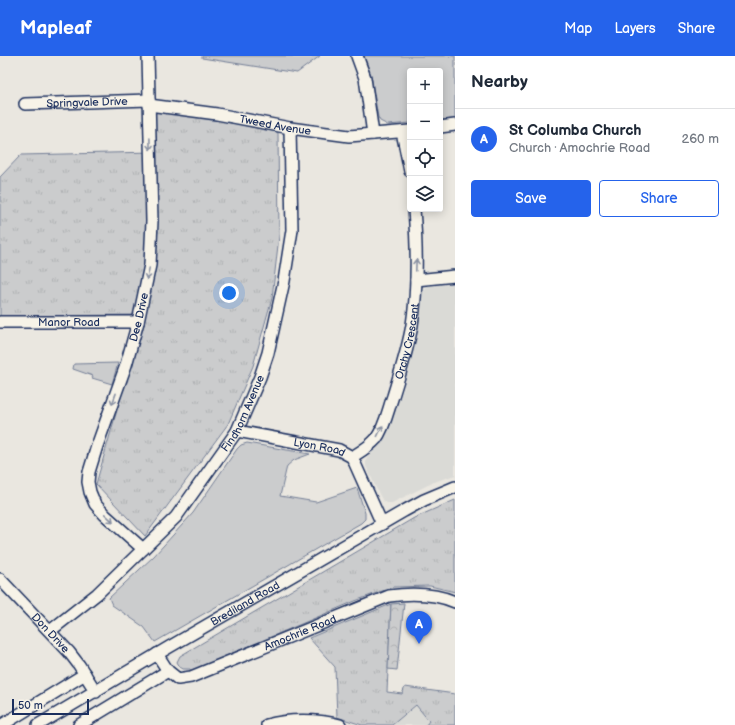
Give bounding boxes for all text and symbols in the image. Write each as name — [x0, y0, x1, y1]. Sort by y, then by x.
text: Mapleaf — [20, 17, 92, 40]
text: Map — [564, 20, 592, 37]
text: Layers — [614, 20, 656, 37]
text: Share — [678, 20, 715, 37]
map controls — [407, 68, 443, 212]
button: + — [407, 68, 443, 104]
text: Nearby — [471, 72, 528, 92]
street label: Springvale Drive — [46, 95, 128, 110]
button: − — [407, 104, 443, 140]
street label: Tweed Avenue — [239, 112, 312, 138]
text: St Columba Church — [509, 121, 642, 140]
text: A — [480, 131, 488, 147]
text: 260 m — [681, 131, 719, 147]
one-way arrow — [146, 137, 154, 150]
button: locate — [407, 140, 443, 176]
text: Church · Amochrie Road — [509, 140, 650, 156]
button: layers — [407, 176, 443, 212]
button: Save — [471, 180, 591, 217]
button: Share — [599, 180, 719, 217]
one-way arrow — [413, 259, 420, 272]
one-way arrow — [144, 267, 152, 280]
your location — [219, 283, 239, 303]
street label: Dee Drive — [127, 291, 151, 343]
street label: Orchy Crescent — [393, 303, 422, 381]
street label: Manor Road — [38, 316, 100, 329]
street label: Findhorn Avenue — [218, 373, 267, 454]
one-way arrow — [110, 393, 118, 405]
one-way arrow — [377, 426, 384, 438]
street label: Lyon Road — [292, 436, 348, 459]
one-way arrow — [104, 513, 114, 523]
street label: Brediland Road — [208, 579, 282, 629]
street label: Don Drive — [29, 611, 72, 656]
pin: A — [406, 611, 432, 644]
street label: Amochrie Road — [262, 612, 338, 653]
scale bar — [12, 697, 89, 716]
text: 50 m — [18, 699, 43, 712]

